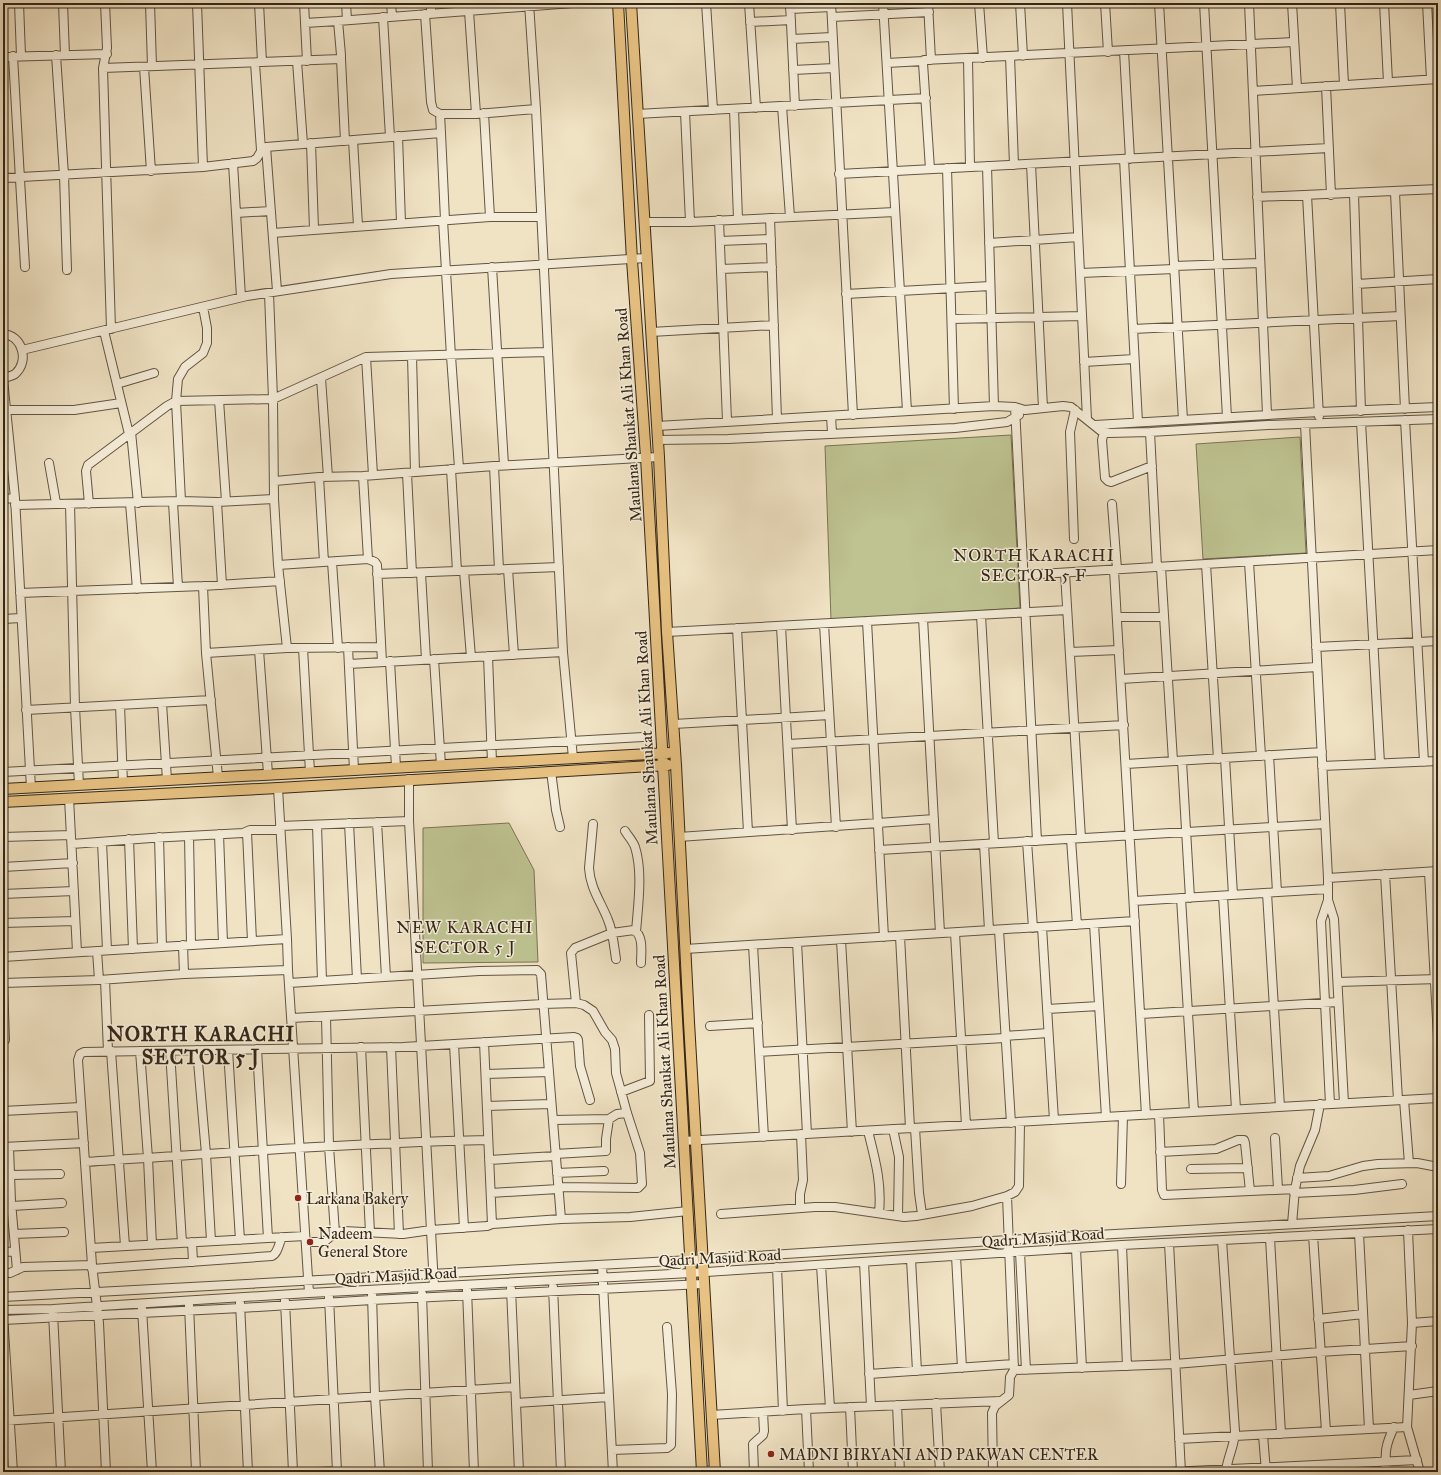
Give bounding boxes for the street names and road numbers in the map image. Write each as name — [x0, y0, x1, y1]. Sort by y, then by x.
street label: Maulana Shaukat Ali Khan Road — [612, 307, 645, 523]
street label: Maulana Shaukat Ali Khan Road — [631, 630, 662, 846]
street label: Maulana Shaukat Ali Khan Road — [649, 954, 680, 1170]
street label: Qadri Masjid Road — [981, 1224, 1105, 1251]
street label: Qadri Masjid Road — [658, 1245, 782, 1270]
street label: Qadri Masjid Road — [334, 1263, 458, 1288]

